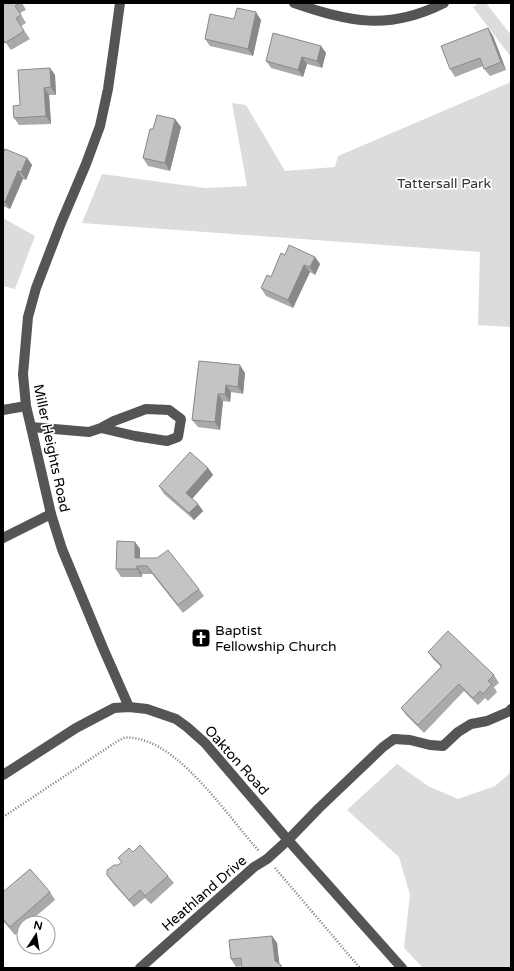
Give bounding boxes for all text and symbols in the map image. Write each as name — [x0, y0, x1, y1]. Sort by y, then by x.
park label: Tattersall Park — [397, 175, 491, 192]
street label: Miller Heights Road — [30, 382, 73, 514]
place label: Baptist Fellowship Church — [215, 622, 336, 655]
church icon: Baptist Fellowship Church — [190, 627, 212, 649]
street label: Oakton Road — [201, 722, 272, 799]
street label: Heathland Drive — [158, 852, 250, 935]
north arrow — [16, 915, 56, 955]
text: N — [32, 918, 44, 933]

